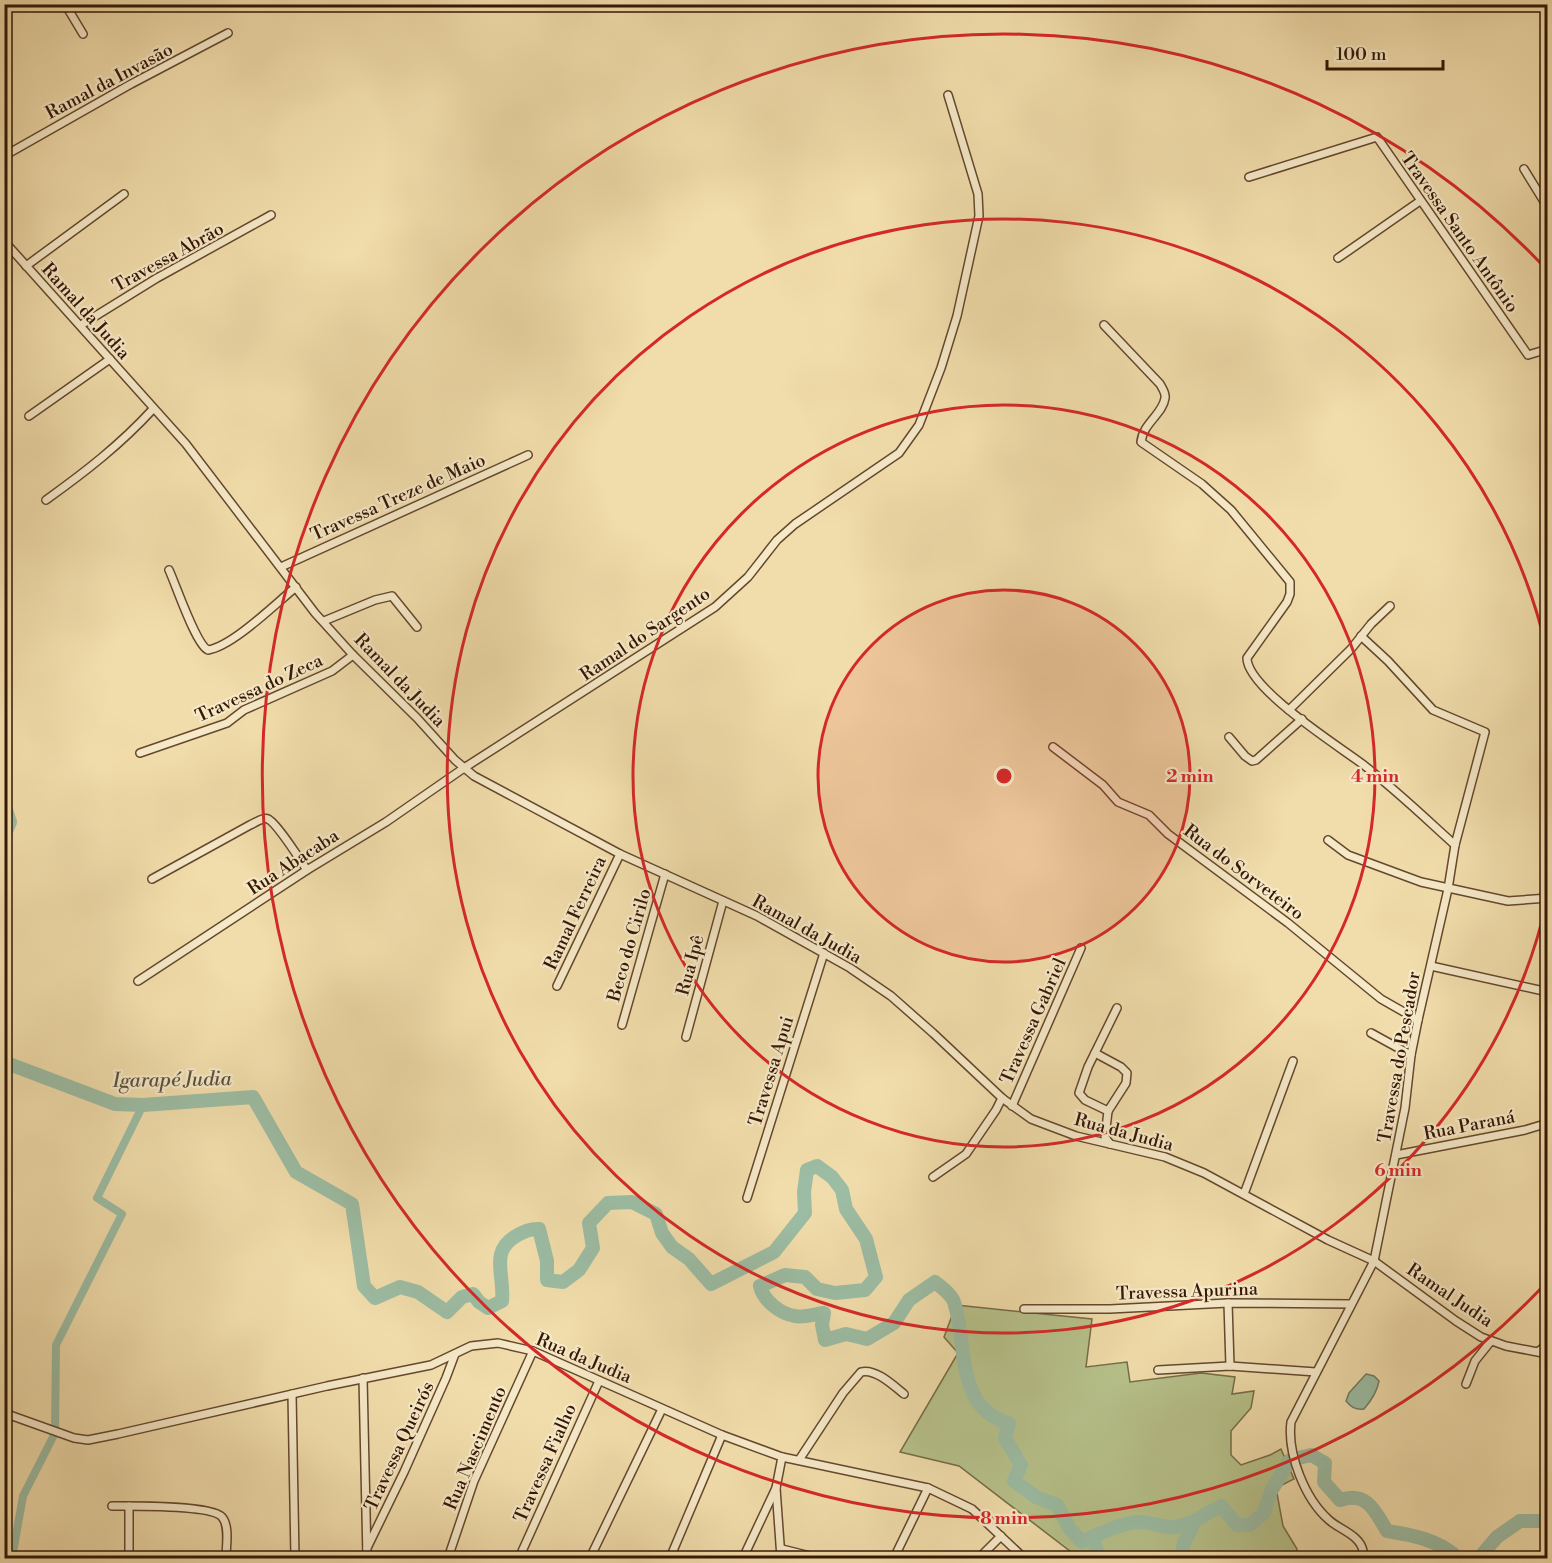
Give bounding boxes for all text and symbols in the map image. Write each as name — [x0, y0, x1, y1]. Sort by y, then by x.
scale bar — [1327, 33, 1442, 71]
street label: Ramal da Invasão — [41, 38, 177, 125]
text: 100 m — [1336, 43, 1387, 66]
street label: Travessa Santo Antônio — [1395, 147, 1524, 317]
street label: Travessa Abrão — [108, 217, 228, 298]
street label: Ramal da Judia — [36, 258, 136, 365]
street label: Travessa Treze de Maio — [307, 448, 489, 546]
street label: Ramal do Sargento — [576, 582, 715, 687]
street label: Ramal da Judia — [349, 628, 451, 733]
street label: Travessa do Zeca — [192, 649, 327, 728]
text: 2 min — [1166, 765, 1214, 788]
text: 4 min — [1351, 765, 1399, 788]
centre of rings — [994, 766, 1014, 786]
street label: Rua do Sorveteiro — [1179, 820, 1309, 925]
street label: Rua Abacaba — [243, 824, 344, 901]
street label: Ramal Ferreira — [539, 852, 612, 974]
street label: Beco do Cirilo — [602, 886, 657, 1005]
street label: Ramal da Judia — [748, 890, 867, 970]
street label: Rua Ipê — [671, 932, 710, 998]
street label: Travessa Gabriel — [995, 954, 1072, 1088]
street label: Travessa do Pescador — [1373, 969, 1426, 1144]
street label: Travessa Apui — [744, 1013, 799, 1129]
water label: Igarapé Judia — [111, 1067, 233, 1094]
street label: Rua Paraná — [1421, 1105, 1518, 1146]
street label: Rua da Judia — [1072, 1108, 1177, 1157]
text: 6 min — [1374, 1159, 1422, 1182]
street label: Ramal Judia — [1402, 1258, 1498, 1333]
street label: Travessa Apurina — [1116, 1278, 1259, 1305]
street label: Rua da Judia — [532, 1328, 636, 1389]
street label: Travessa Queirós — [359, 1378, 439, 1514]
street label: Rua Nascimento — [439, 1383, 512, 1514]
street label: Travessa Fialho — [509, 1400, 582, 1526]
text: 8 min — [980, 1507, 1028, 1530]

